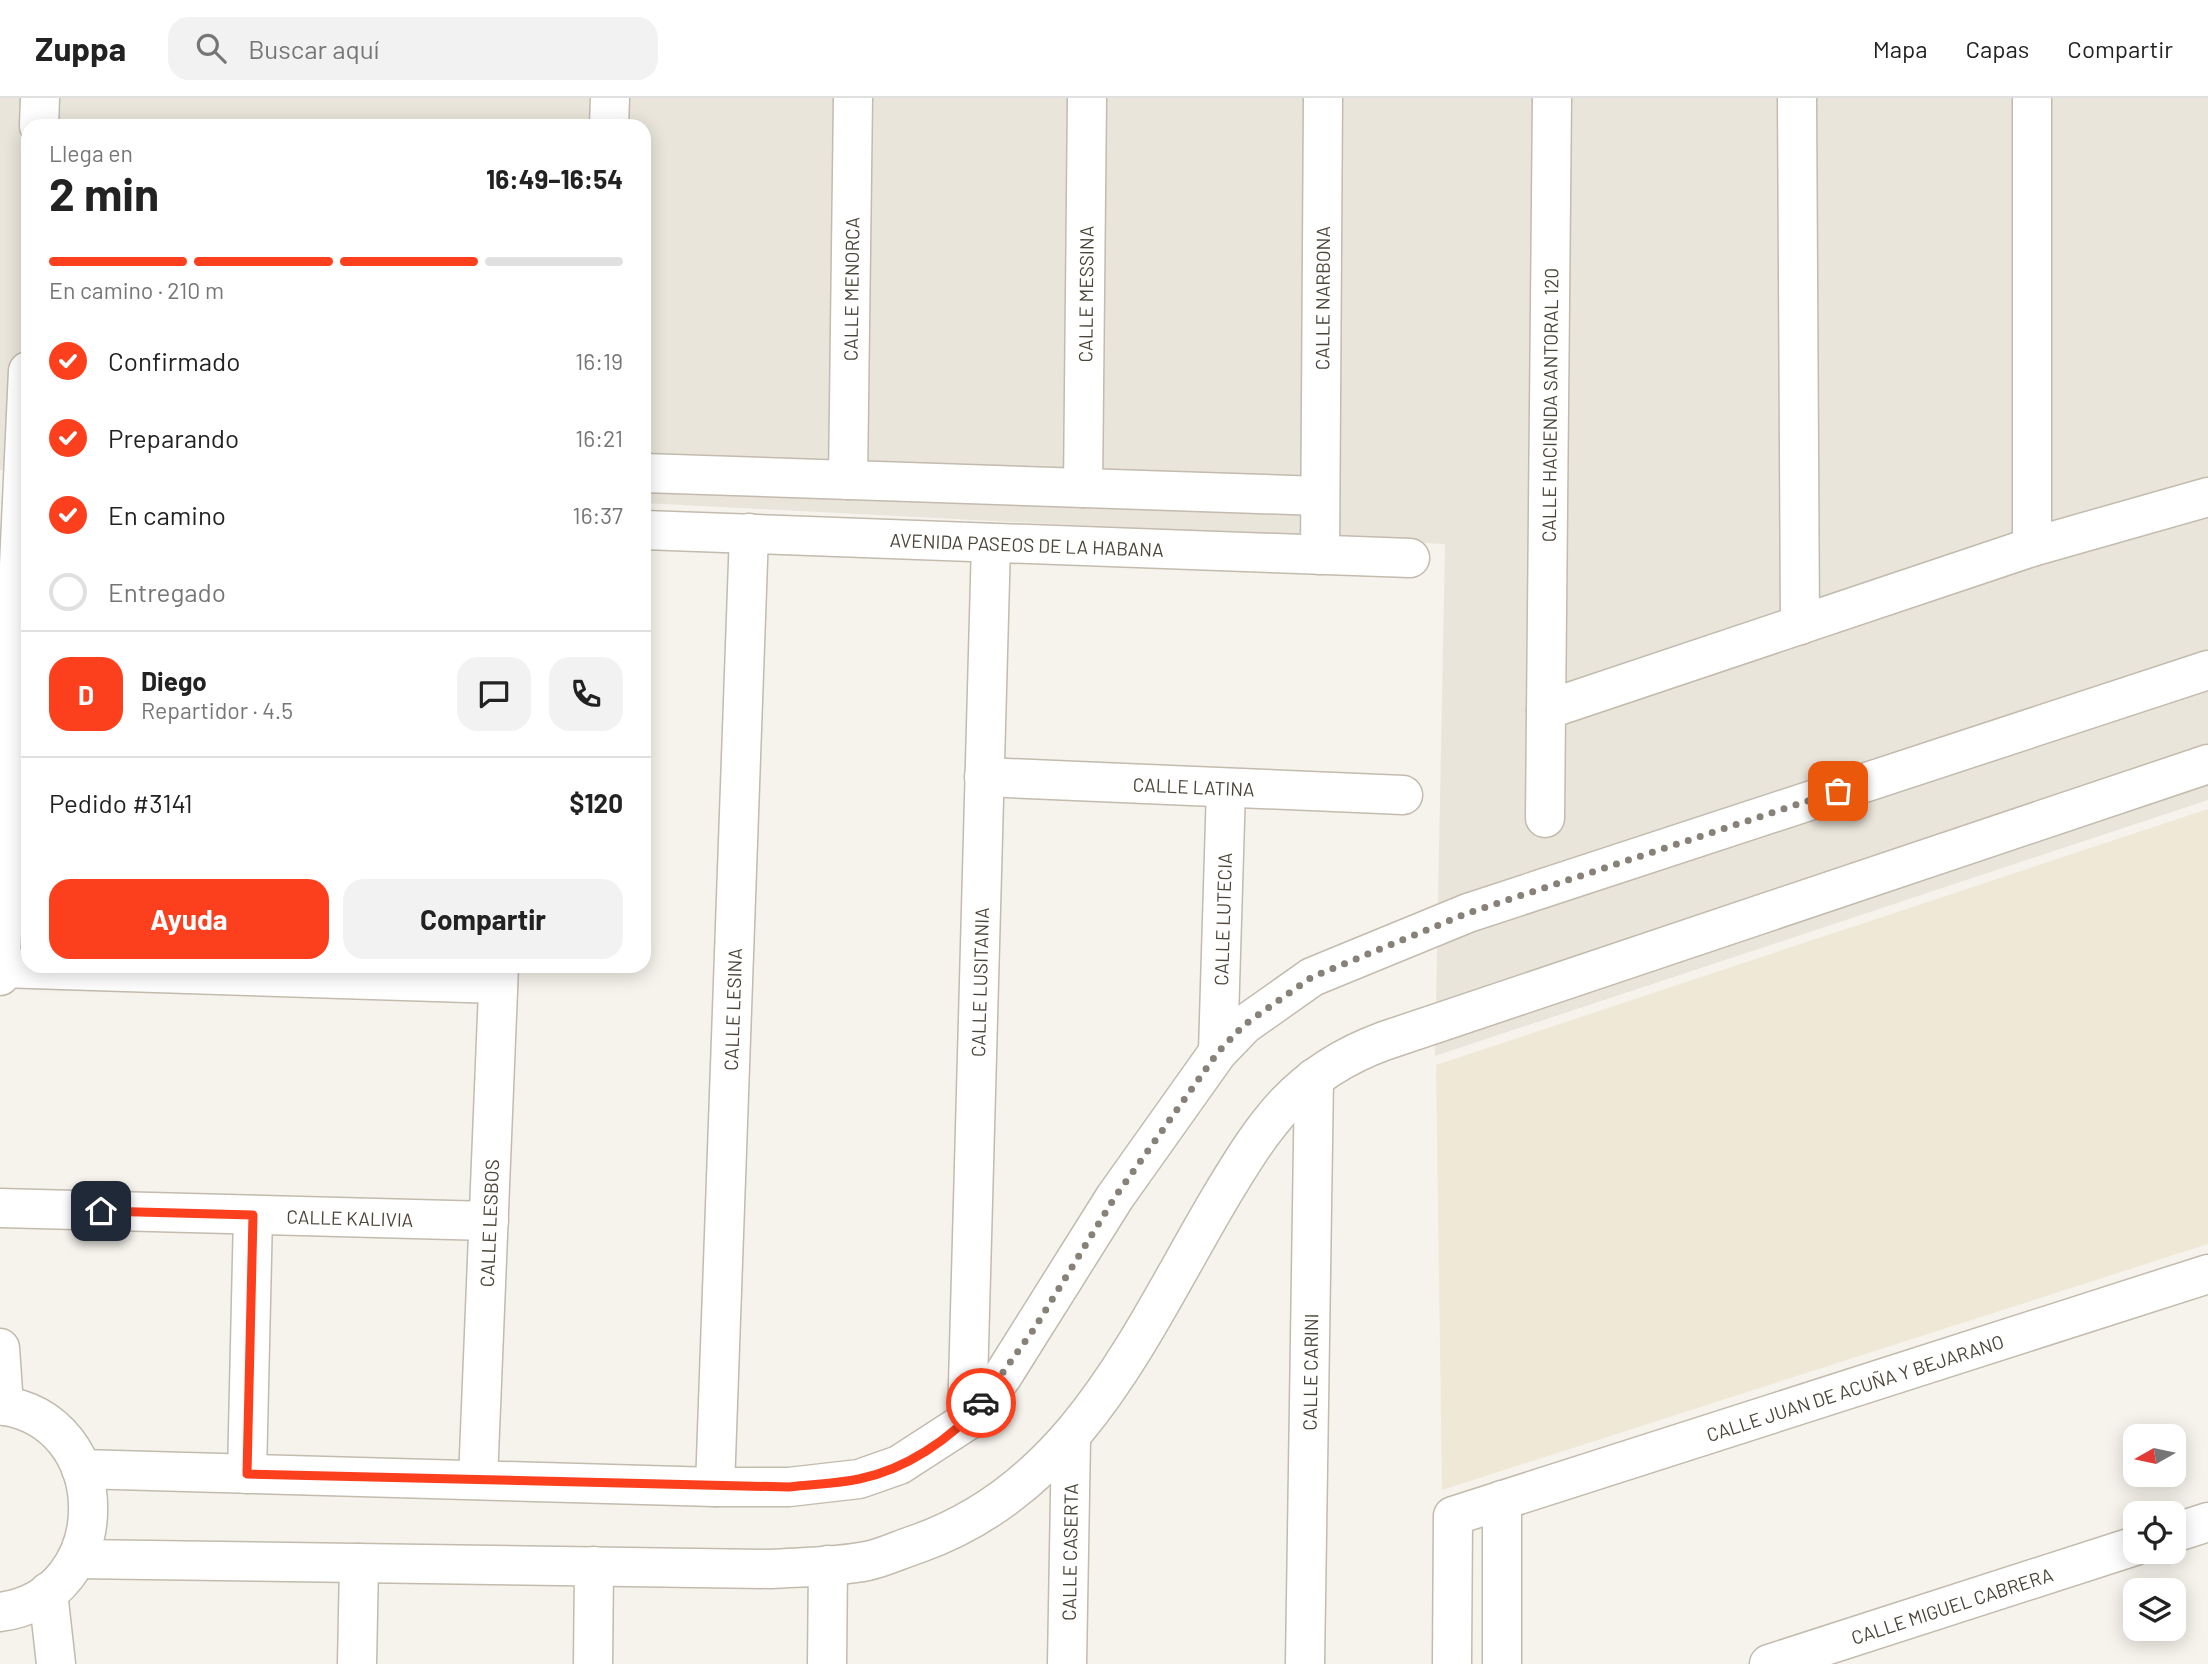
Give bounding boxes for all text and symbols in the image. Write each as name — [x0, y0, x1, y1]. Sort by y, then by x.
search box — [168, 17, 658, 80]
text: Zuppa — [35, 28, 126, 68]
icon: search — [192, 29, 230, 67]
text: Buscar aquí — [248, 33, 379, 64]
text: Mapa — [1873, 34, 1928, 63]
text: Capas — [1966, 34, 2029, 63]
text: Compartir — [2067, 34, 2173, 63]
text: Llega en — [49, 139, 133, 167]
text: 16:49–16:54 — [486, 163, 623, 194]
text: 2 min — [49, 165, 159, 220]
street label: CALLE MENORCA — [838, 217, 863, 361]
street label: CALLE MESSINA — [1073, 226, 1097, 362]
street label: CALLE NARBONA — [1310, 226, 1334, 370]
street label: CALLE HACIENDA SANTORAL 120 — [1536, 268, 1562, 542]
text: En camino · 210 m — [49, 276, 224, 304]
icon: check — [49, 342, 87, 380]
text: Confirmado — [108, 345, 240, 376]
text: 16:19 — [575, 347, 623, 375]
icon: check — [49, 419, 87, 457]
text: Preparando — [108, 422, 239, 453]
text: 16:21 — [575, 424, 623, 452]
icon: check — [49, 496, 87, 534]
text: En camino — [108, 499, 226, 530]
text: 16:37 — [573, 501, 623, 529]
street label: AVENIDA PASEOS DE LA HABANA — [889, 527, 1164, 560]
text: Entregado — [108, 576, 226, 607]
button: chat — [457, 657, 531, 731]
button: phone — [549, 657, 623, 731]
text: Diego — [141, 665, 207, 696]
text: D — [78, 679, 94, 710]
text: Repartidor · 4.5 — [141, 696, 293, 724]
pin — [1808, 761, 1868, 821]
street label: CALLE LATINA — [1132, 772, 1255, 800]
icon: bag — [1819, 772, 1857, 810]
text: Pedido #3141 — [49, 787, 193, 818]
text: $120 — [570, 787, 623, 818]
street label: CALLE LUTECIA — [1209, 852, 1236, 986]
button: Ayuda — [49, 879, 329, 959]
button: Compartir — [343, 879, 623, 959]
street label: CALLE LUSITANIA — [965, 907, 993, 1057]
street label: CALLE LESINA — [718, 948, 746, 1071]
street label: CALLE LESBOS — [474, 1159, 503, 1288]
pin — [71, 1181, 131, 1241]
icon: home — [82, 1192, 120, 1230]
street label: CALLE KALIVIA — [286, 1204, 414, 1230]
street label: CALLE CARINI — [1297, 1313, 1322, 1431]
street label: CALLE JUAN DE ACUÑA Y BEJARANO — [1703, 1329, 2006, 1446]
courier — [946, 1368, 1016, 1438]
icon: car — [962, 1384, 1000, 1422]
north arrow — [2123, 1424, 2186, 1488]
map controls — [2123, 1424, 2186, 1641]
street label: CALLE CASERTA — [1056, 1483, 1082, 1621]
button: locate — [2123, 1501, 2186, 1564]
street label: CALLE MIGUEL CABRERA — [1848, 1562, 2055, 1648]
button: layers — [2123, 1578, 2186, 1641]

